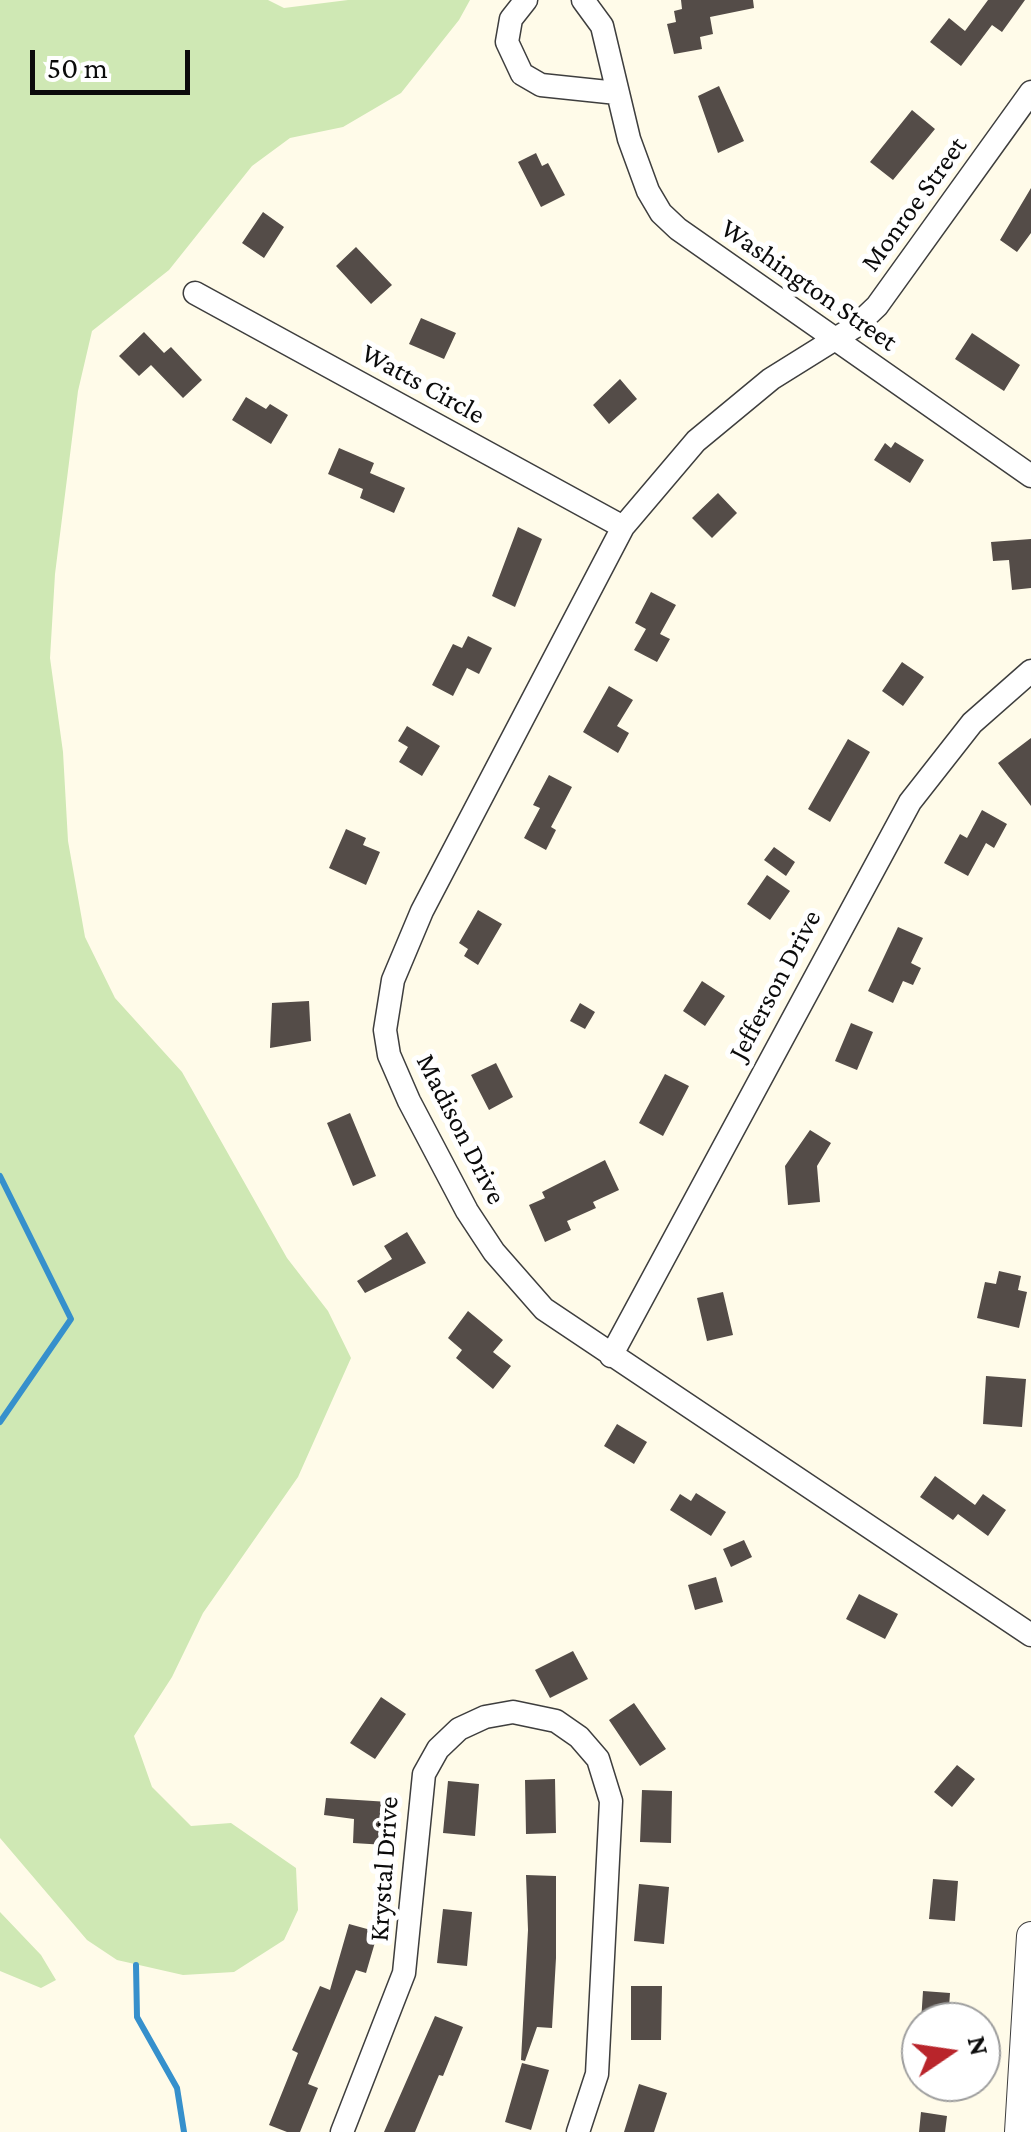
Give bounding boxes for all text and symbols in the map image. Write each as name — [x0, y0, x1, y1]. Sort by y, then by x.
scale bar — [35, 30, 195, 92]
text: 50 m — [47, 51, 108, 84]
street label: Monroe Street — [854, 130, 974, 278]
street label: Washington Street — [714, 212, 904, 358]
street label: Watts Circle — [355, 336, 491, 432]
street label: Jefferson Drive — [721, 904, 829, 1066]
street label: Madison Drive — [409, 1048, 513, 1210]
street label: Krystal Drive — [362, 1795, 406, 1943]
north arrow — [901, 2002, 1001, 2102]
text: N — [962, 2033, 996, 2058]

